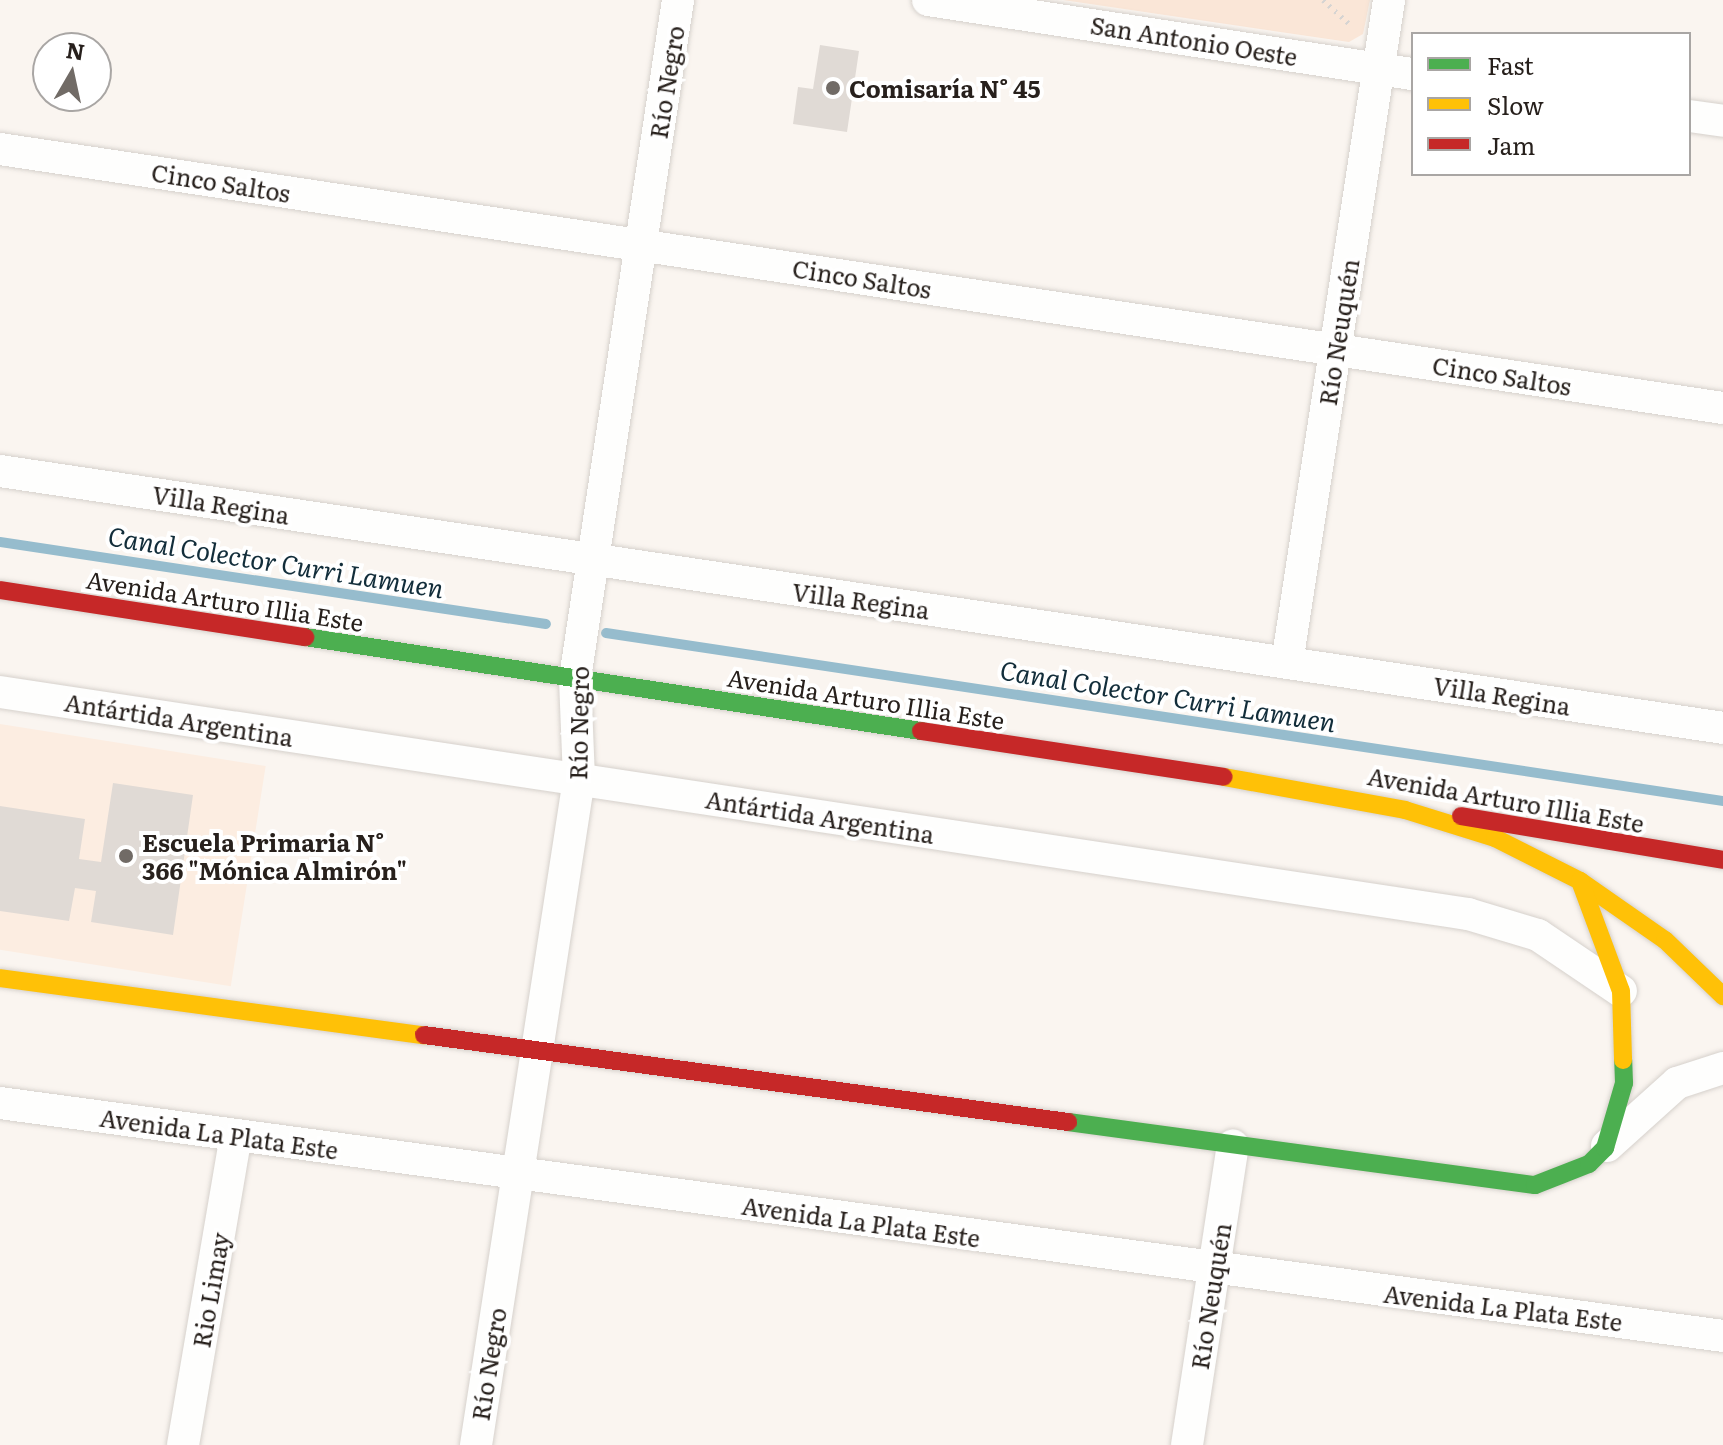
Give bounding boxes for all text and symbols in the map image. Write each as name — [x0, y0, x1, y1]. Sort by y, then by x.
street label: San Antonio Oeste — [1089, 9, 1299, 71]
street label: Río Negro — [643, 23, 689, 141]
north arrow — [32, 32, 112, 112]
text: N — [64, 32, 87, 68]
legend — [1411, 32, 1691, 176]
text: Fast — [1487, 47, 1534, 82]
place label: Comisaría N° 45 — [849, 74, 1041, 102]
marker: Comisaría N° 45 — [824, 79, 842, 97]
text: Slow — [1487, 87, 1544, 122]
text: Jam — [1487, 127, 1535, 162]
street label: Cinco Saltos — [150, 157, 292, 207]
street label: Cinco Saltos — [791, 253, 933, 303]
street label: Río Neuquén — [1312, 257, 1364, 407]
street label: Cinco Saltos — [1431, 350, 1573, 400]
street label: Villa Regina — [150, 479, 292, 529]
water label: Canal Colector Curri Lamuen — [106, 519, 446, 603]
street label: Avenida Arturo Illia Este — [84, 564, 366, 636]
street label: Villa Regina — [790, 576, 932, 624]
water label: Canal Colector Curri Lamuen — [998, 653, 1338, 737]
street label: Avenida Arturo Illia Este — [725, 662, 1007, 734]
street label: Río Negro — [563, 666, 593, 780]
street label: Villa Regina — [1431, 670, 1573, 720]
street label: Antártida Argentina — [63, 687, 295, 751]
street label: Avenida Arturo Illia Este — [1365, 760, 1647, 838]
street label: Antártida Argentina — [704, 784, 936, 848]
place label: Escuela Primaria N° 366 "Mónica Almirón" — [142, 828, 407, 884]
marker: Escuela Primaria N° 366 "Mónica Almirón" — [117, 847, 135, 865]
street label: Avenida La Plata Este — [98, 1102, 340, 1164]
street label: Avenida La Plata Este — [740, 1190, 982, 1252]
street label: Río Neuquén — [1184, 1221, 1236, 1371]
street label: Rio Limay — [186, 1230, 234, 1350]
street label: Avenida La Plata Este — [1382, 1278, 1624, 1336]
street label: Río Negro — [465, 1305, 511, 1423]

